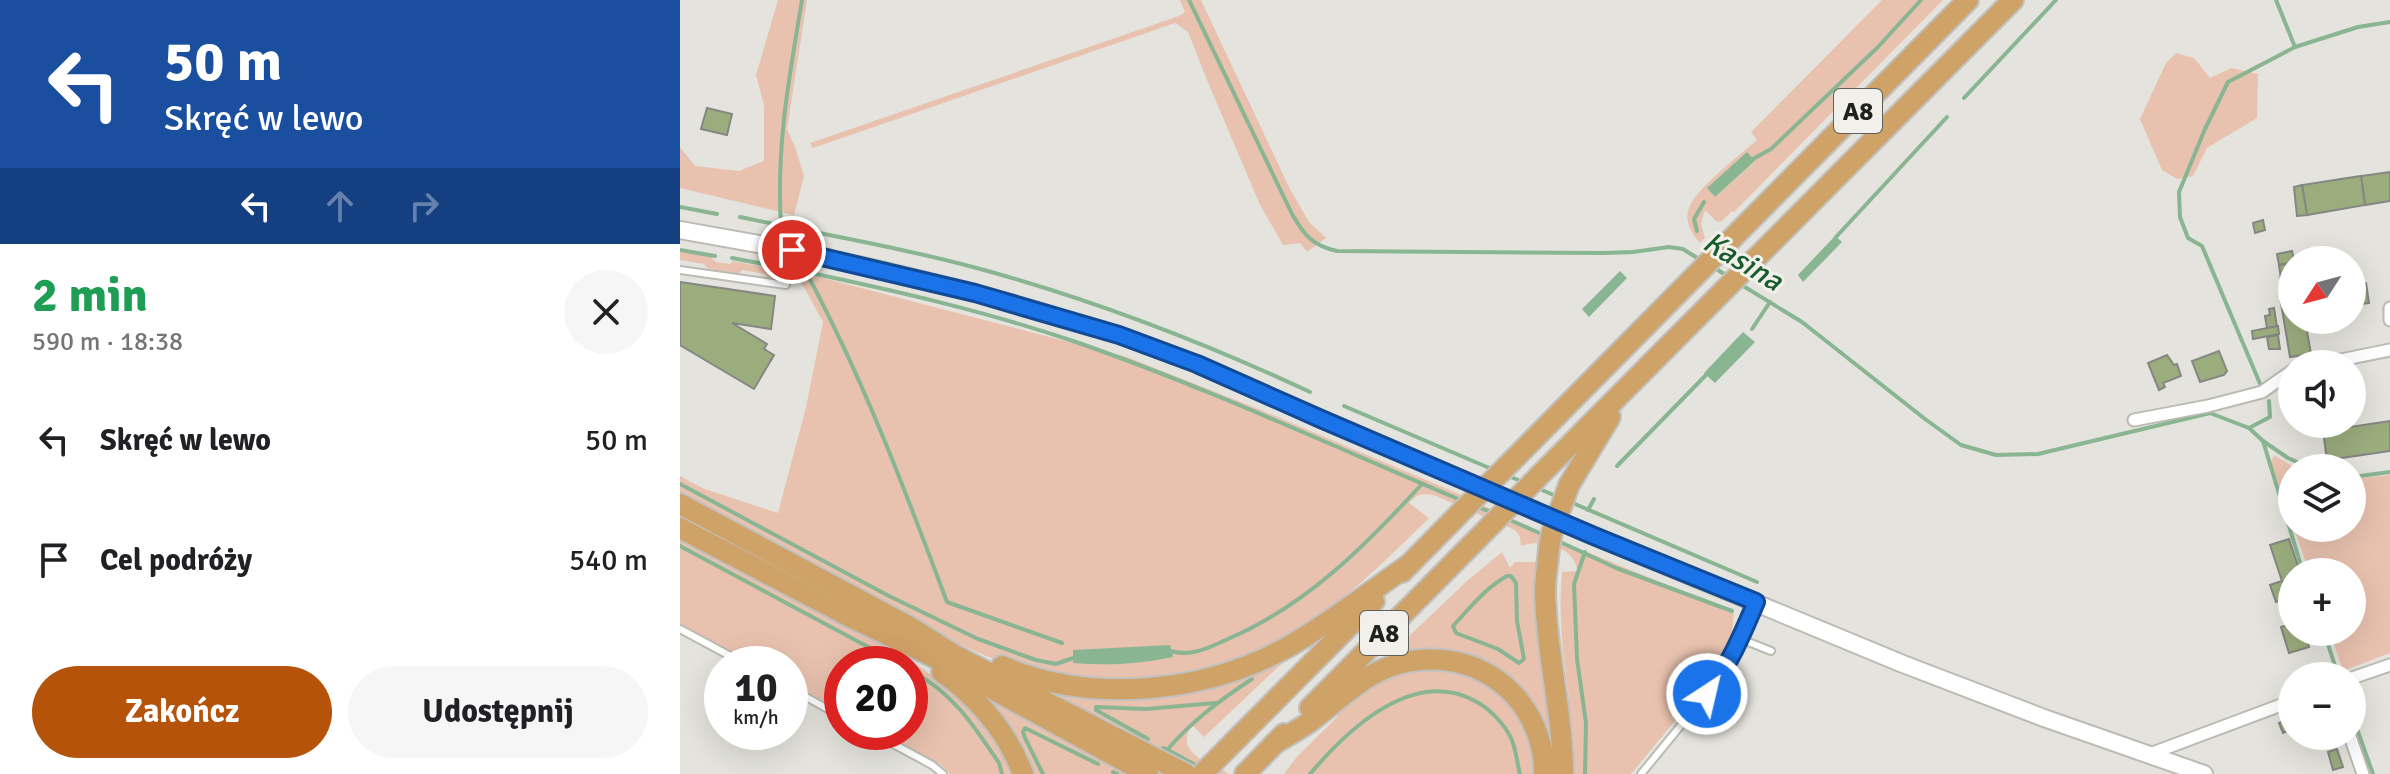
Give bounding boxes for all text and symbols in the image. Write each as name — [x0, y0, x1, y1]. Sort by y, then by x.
text: 50 m — [164, 27, 282, 96]
icon: left — [32, 32, 136, 136]
road number: A8 — [1834, 89, 1882, 133]
text: Skręć w lewo — [164, 96, 364, 141]
icon: left — [234, 184, 278, 228]
icon: ahead — [318, 184, 362, 228]
icon: right — [402, 184, 446, 228]
pin — [758, 216, 826, 284]
water label: Kasina — [1696, 223, 1790, 300]
icon: arrive — [770, 228, 814, 272]
north arrow — [2278, 246, 2366, 334]
map controls — [2278, 246, 2366, 750]
text: 2 min — [32, 266, 148, 325]
button: close — [564, 270, 648, 354]
text: 590 m · 18:38 — [32, 326, 183, 358]
button: sound — [2278, 350, 2366, 438]
icon: left — [32, 418, 76, 462]
text: Skręć w lewo — [100, 422, 271, 459]
text: 50 m — [585, 422, 648, 459]
button: layers — [2278, 454, 2366, 542]
icon: arrive — [32, 538, 76, 582]
text: Cel podróży — [100, 542, 252, 579]
text: 540 m — [569, 542, 648, 579]
button: + — [2278, 558, 2366, 646]
road number: A8 — [1360, 611, 1408, 655]
speed limit sign: 20 — [824, 646, 928, 750]
position arrow — [1665, 652, 1749, 736]
button: − — [2278, 662, 2366, 750]
text: 10 — [734, 663, 778, 713]
button: Zakończ — [32, 666, 332, 758]
button: Udostępnij — [348, 666, 648, 758]
text: km/h — [733, 705, 779, 730]

